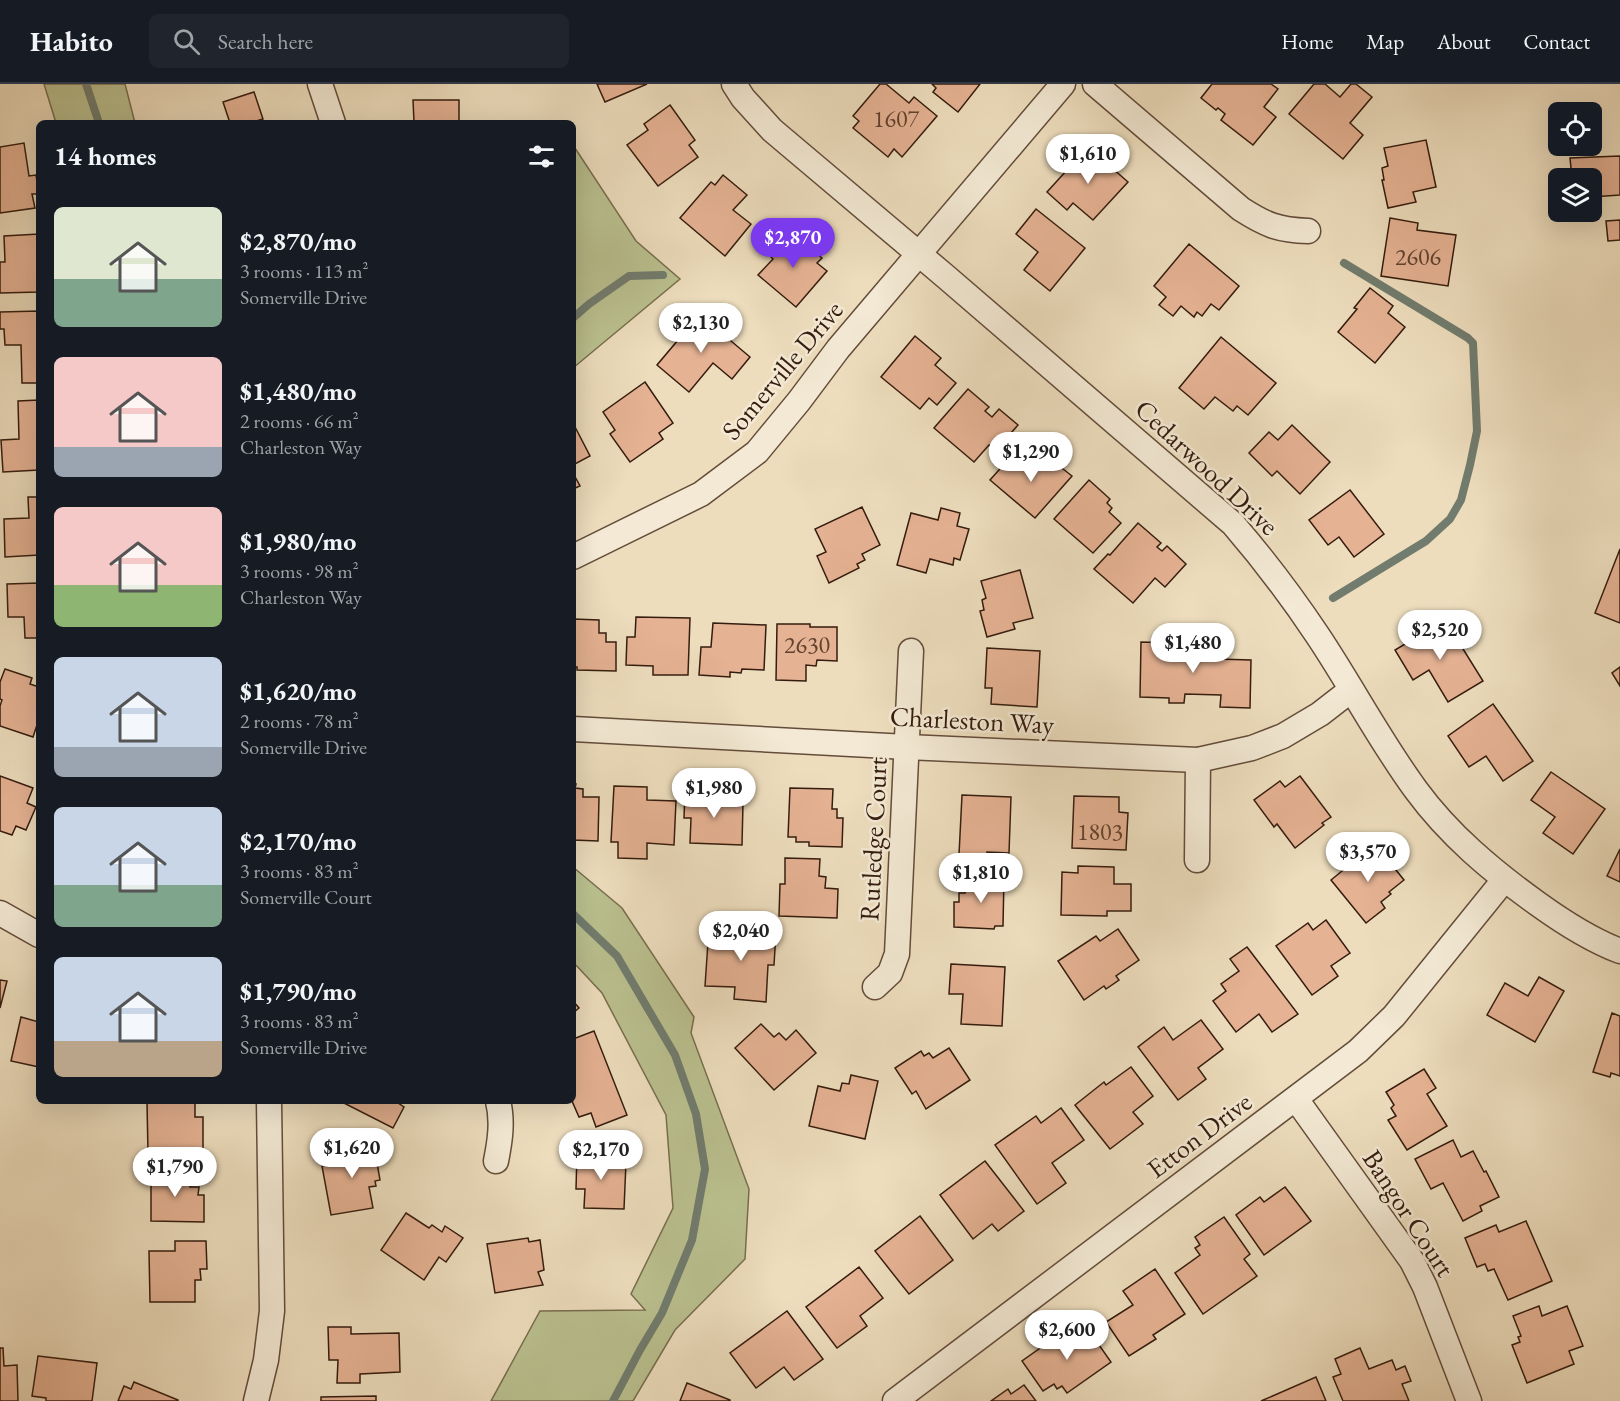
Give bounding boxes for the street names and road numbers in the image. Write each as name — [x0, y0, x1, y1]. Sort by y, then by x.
street label: Somerville Drive — [713, 293, 851, 447]
street label: Cedarwood Drive — [1128, 391, 1286, 543]
street label: Charleston Way — [889, 698, 1055, 742]
street label: Rutledge Court — [851, 756, 895, 922]
street label: Etton Drive — [1140, 1084, 1258, 1186]
street label: Bangor Court — [1355, 1143, 1463, 1284]

